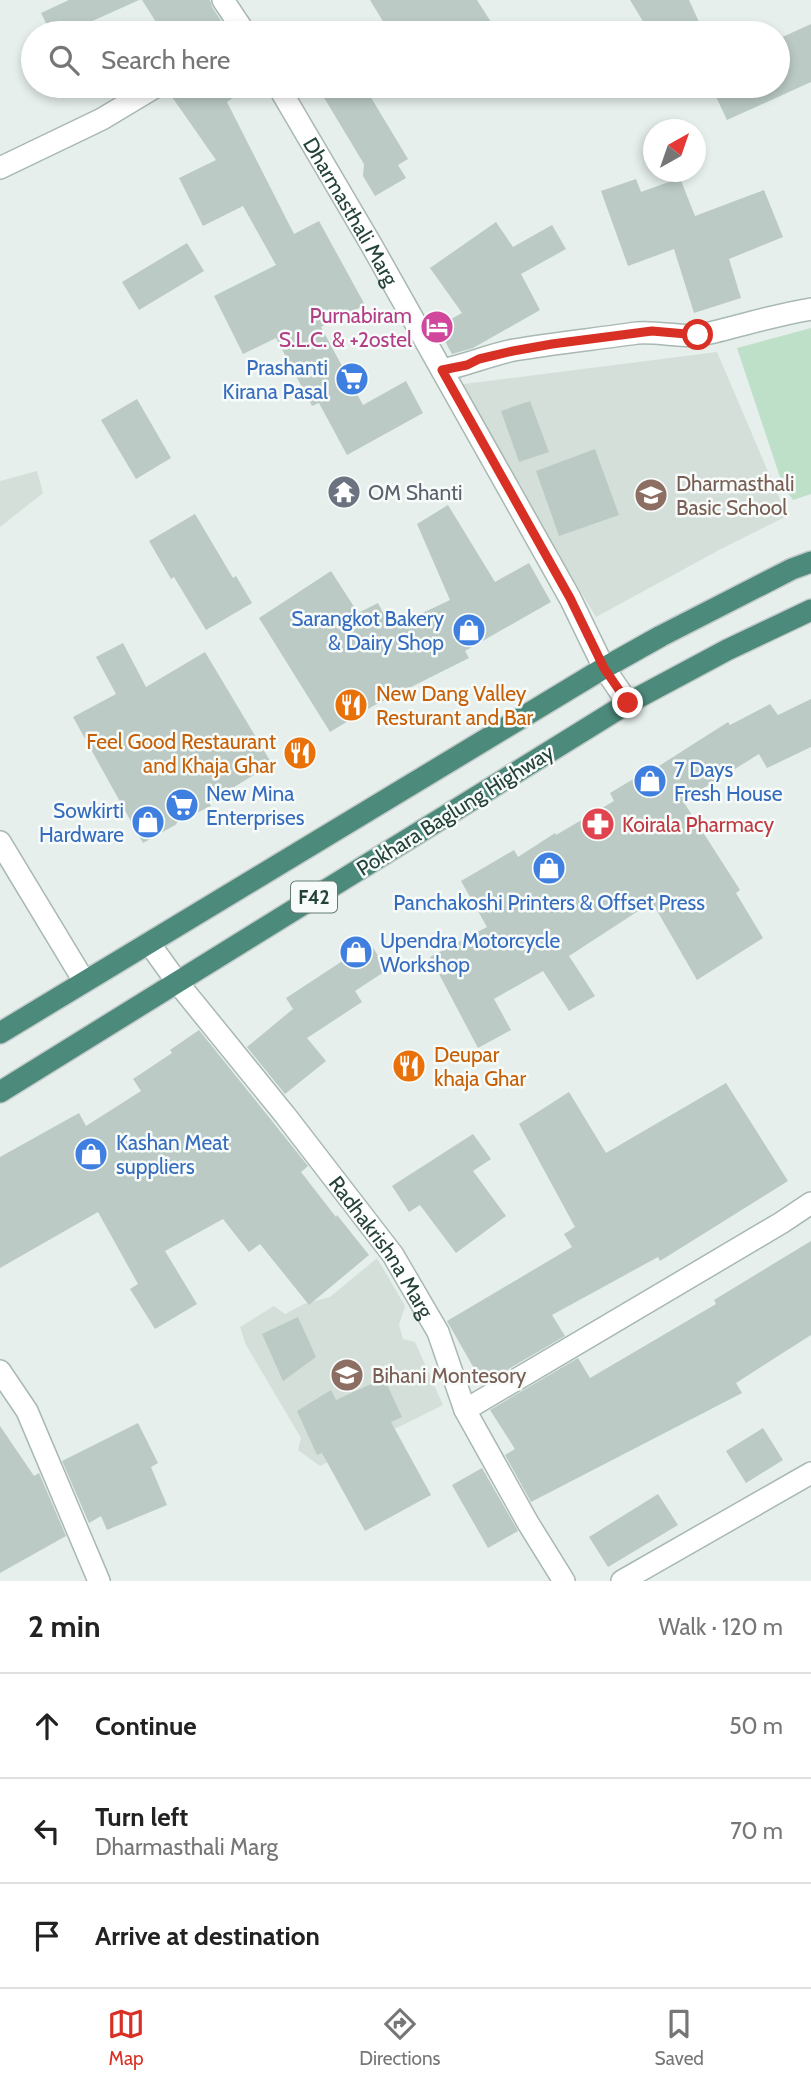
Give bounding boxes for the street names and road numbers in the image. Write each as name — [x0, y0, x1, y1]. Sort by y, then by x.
street label: Dharmasthali Marg — [298, 133, 404, 290]
street label: Pokhara Baglung Highway — [352, 739, 558, 881]
road number: F42 — [291, 882, 337, 912]
street label: Radhakrishna Marg — [324, 1171, 440, 1323]

